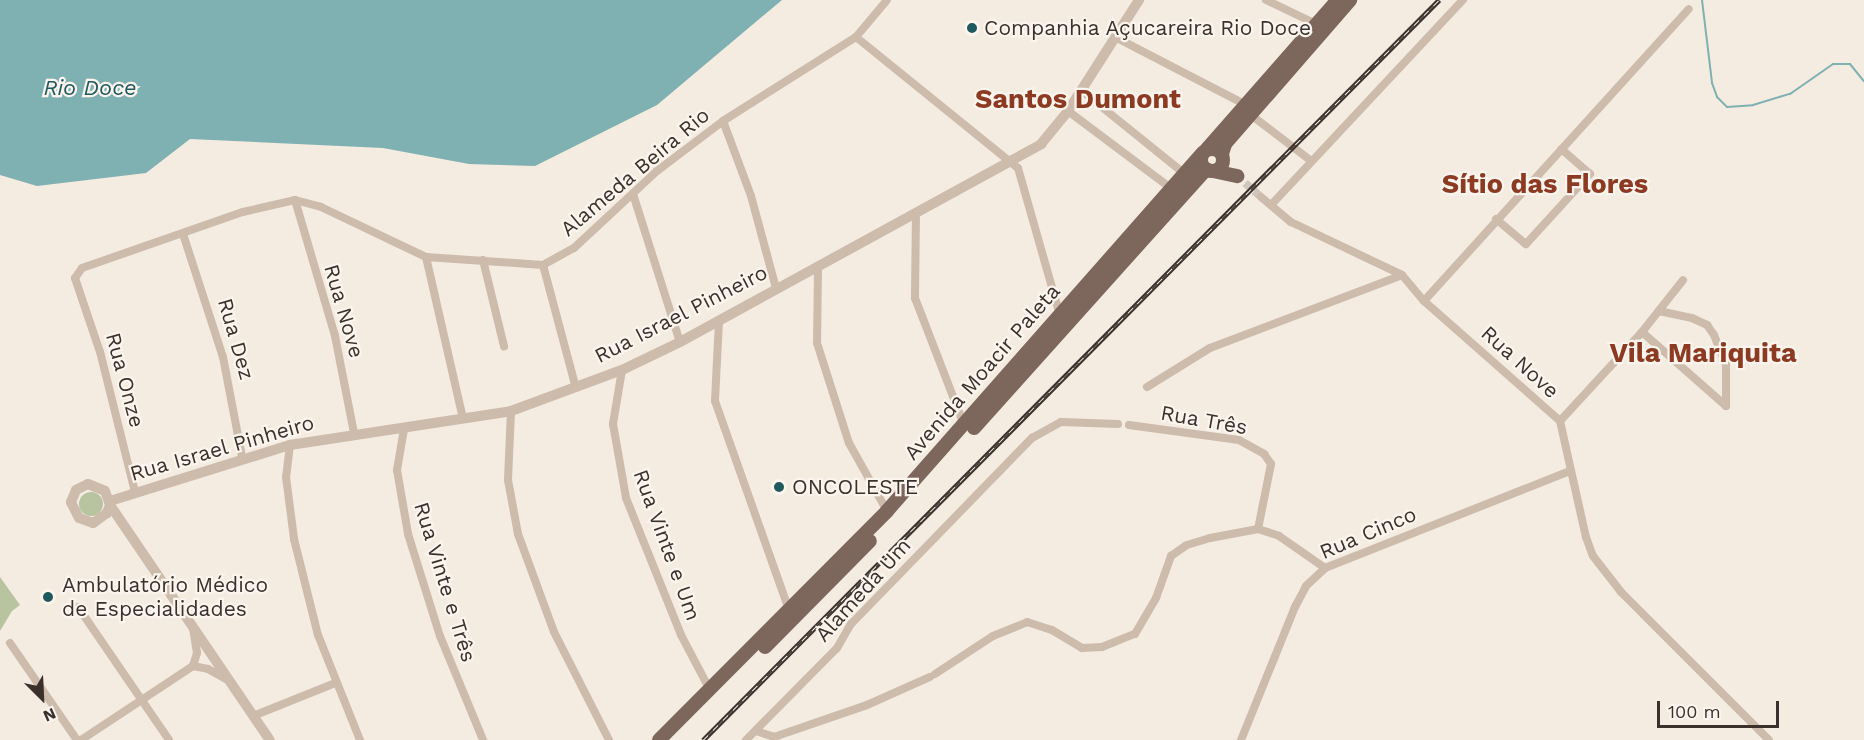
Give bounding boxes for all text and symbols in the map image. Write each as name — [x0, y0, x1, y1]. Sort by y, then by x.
place label: Companhia Açucareira Rio Doce — [984, 15, 1313, 41]
marker: Companhia Açucareira Rio Doce — [965, 21, 979, 35]
water label: Rio Doce — [44, 75, 136, 101]
district label: Santos Dumont — [975, 84, 1181, 116]
street label: Alameda Beira Rio — [555, 102, 715, 242]
district label: Sítio das Flores — [1442, 169, 1648, 201]
street label: Rua Israel Pinheiro — [590, 259, 772, 369]
street label: Rua Nove — [319, 261, 369, 361]
street label: Avenida Moacir Paleta — [898, 278, 1066, 466]
street label: Rua Dez — [212, 295, 260, 383]
street label: Rua Nove — [1476, 320, 1564, 404]
street label: Rua Onze — [100, 330, 150, 430]
district label: Vila Mariquita — [1609, 338, 1797, 370]
street label: Rua Três — [1158, 400, 1250, 440]
street label: Rua Israel Pinheiro — [126, 409, 318, 487]
street label: Rua Vinte e Um — [628, 466, 706, 624]
place label: ONCOLESTE — [792, 474, 918, 500]
marker: ONCOLESTE — [770, 478, 788, 496]
street label: Rua Vinte e Três — [408, 498, 482, 666]
street label: Rua Cinco — [1316, 501, 1420, 565]
street label: Alameda Um — [810, 533, 916, 647]
place label: Ambulatório Médico de Especialidades — [62, 572, 268, 622]
marker: Ambulatório Médico de Especialidades — [39, 588, 57, 606]
north arrow — [12, 668, 72, 728]
scale bar — [1660, 689, 1782, 727]
text: 100 m — [1668, 701, 1721, 722]
text: N — [40, 704, 59, 726]

